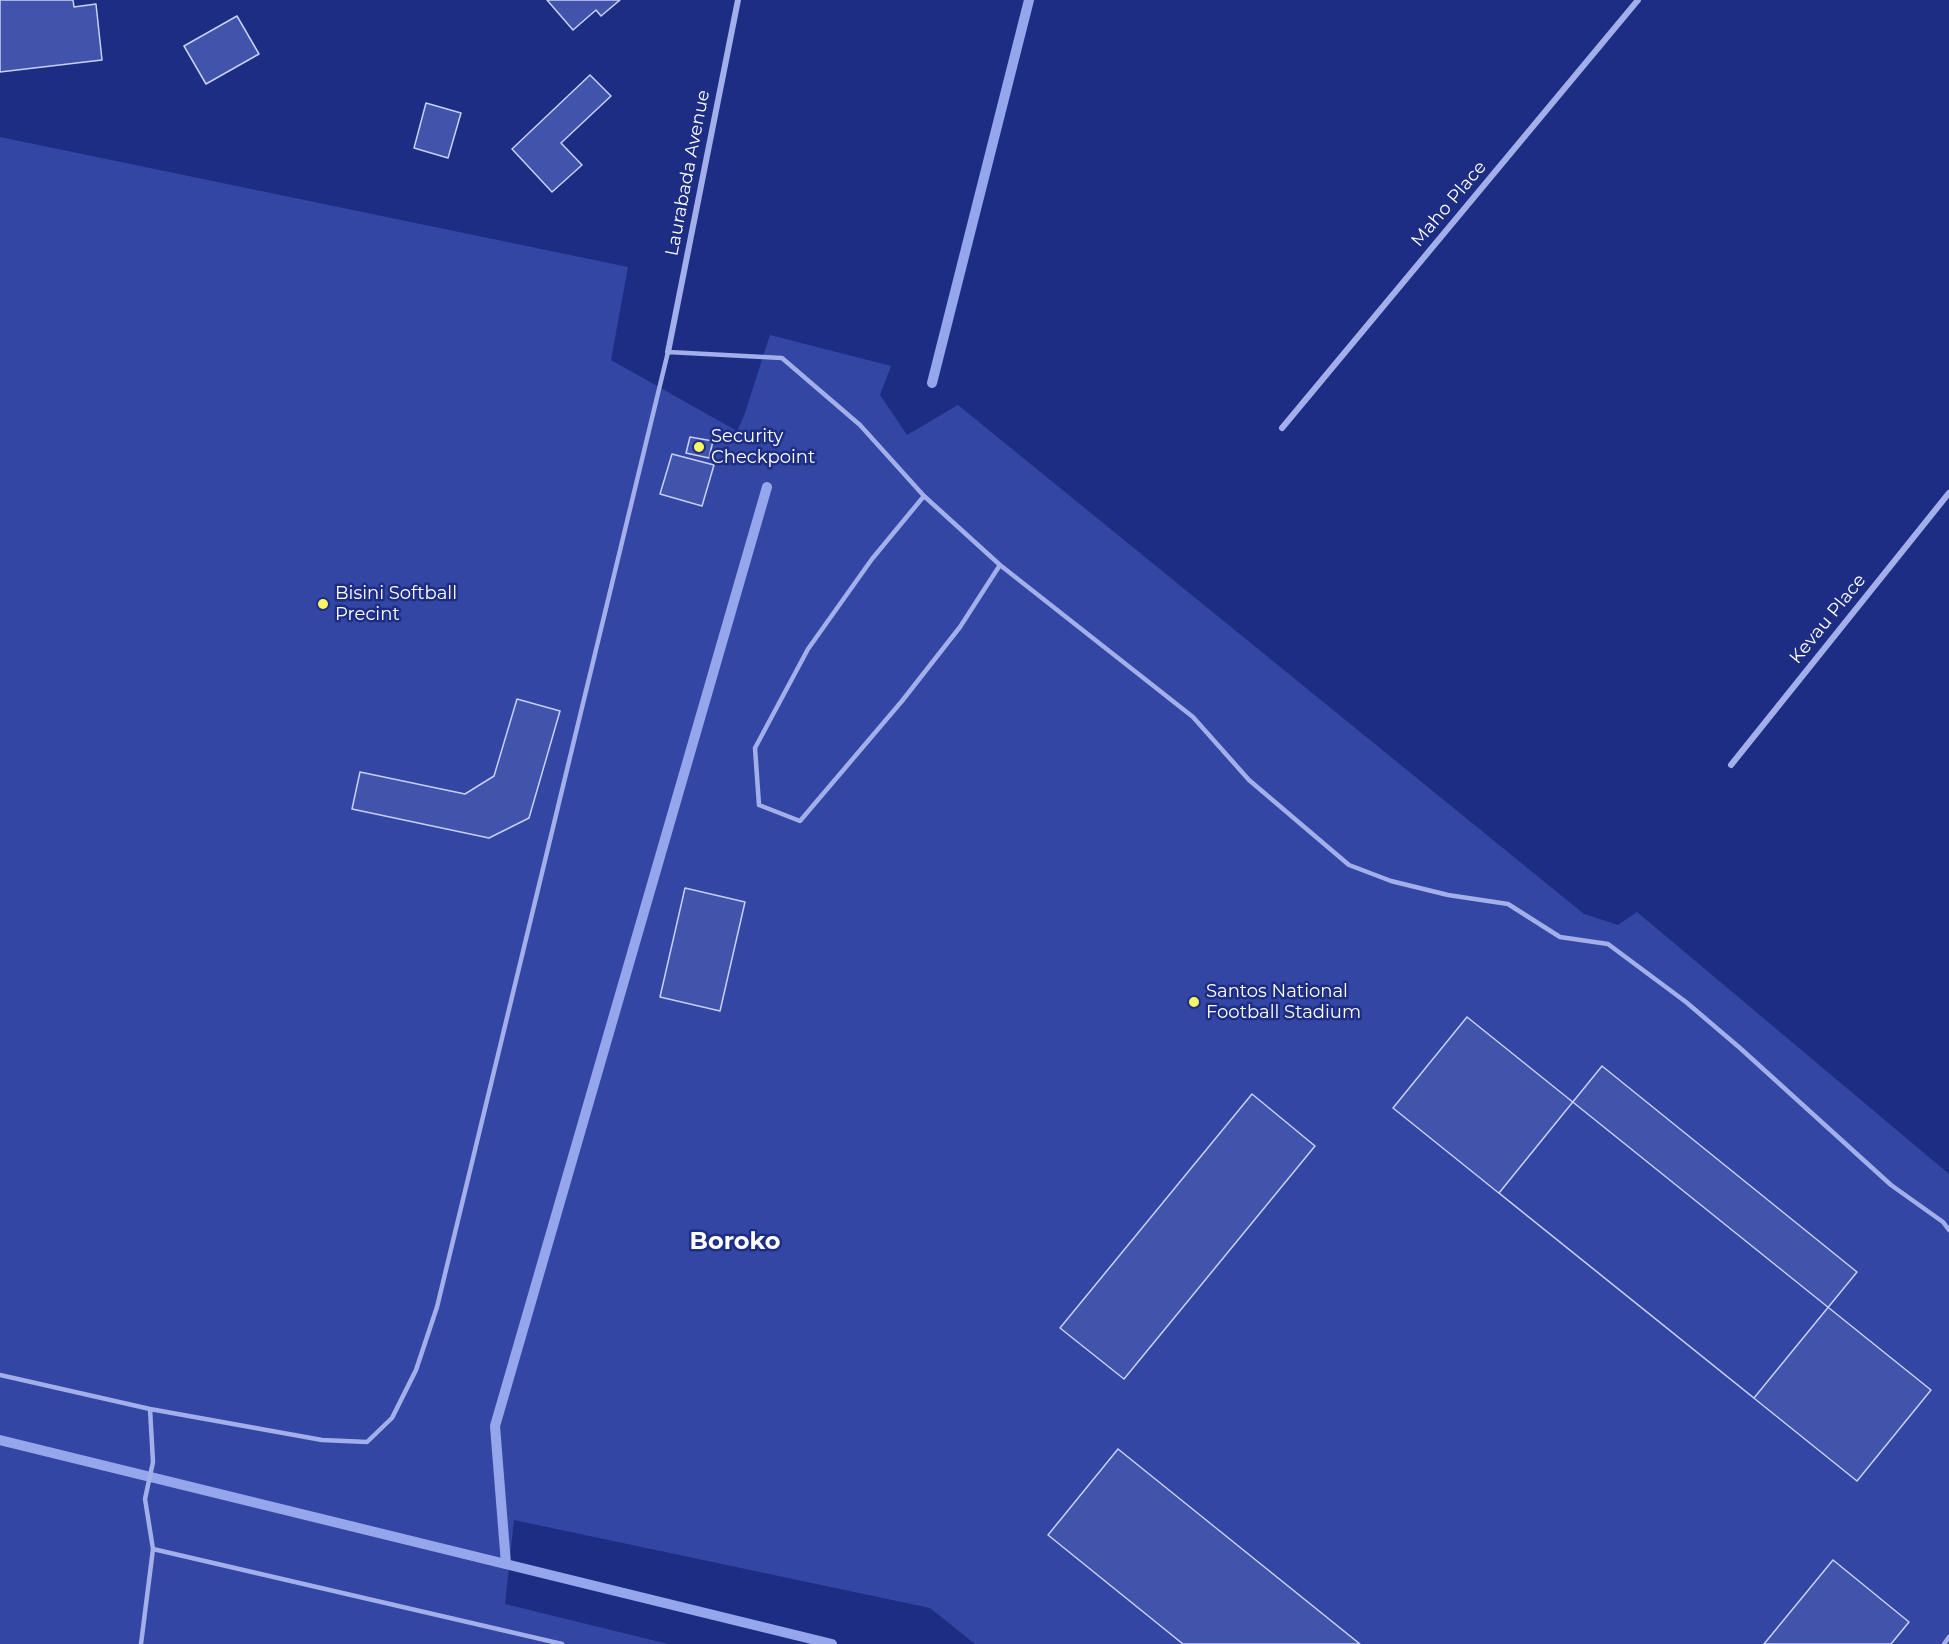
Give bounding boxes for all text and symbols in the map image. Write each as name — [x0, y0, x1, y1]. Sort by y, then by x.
street label: Laurabada Avenue — [661, 88, 715, 258]
street label: Maho Place — [1407, 157, 1491, 251]
place label: Security Checkpoint — [711, 426, 815, 468]
marker: Security Checkpoint — [692, 440, 706, 454]
street label: Kevau Place — [1785, 570, 1871, 668]
place label: Bisini Softball Precint — [335, 583, 457, 626]
marker: Bisini Softball Precint — [316, 597, 330, 611]
place label: Santos National Football Stadium — [1206, 981, 1361, 1024]
marker: Santos National Football Stadium — [1187, 995, 1201, 1009]
district label: Boroko — [690, 1228, 780, 1256]

